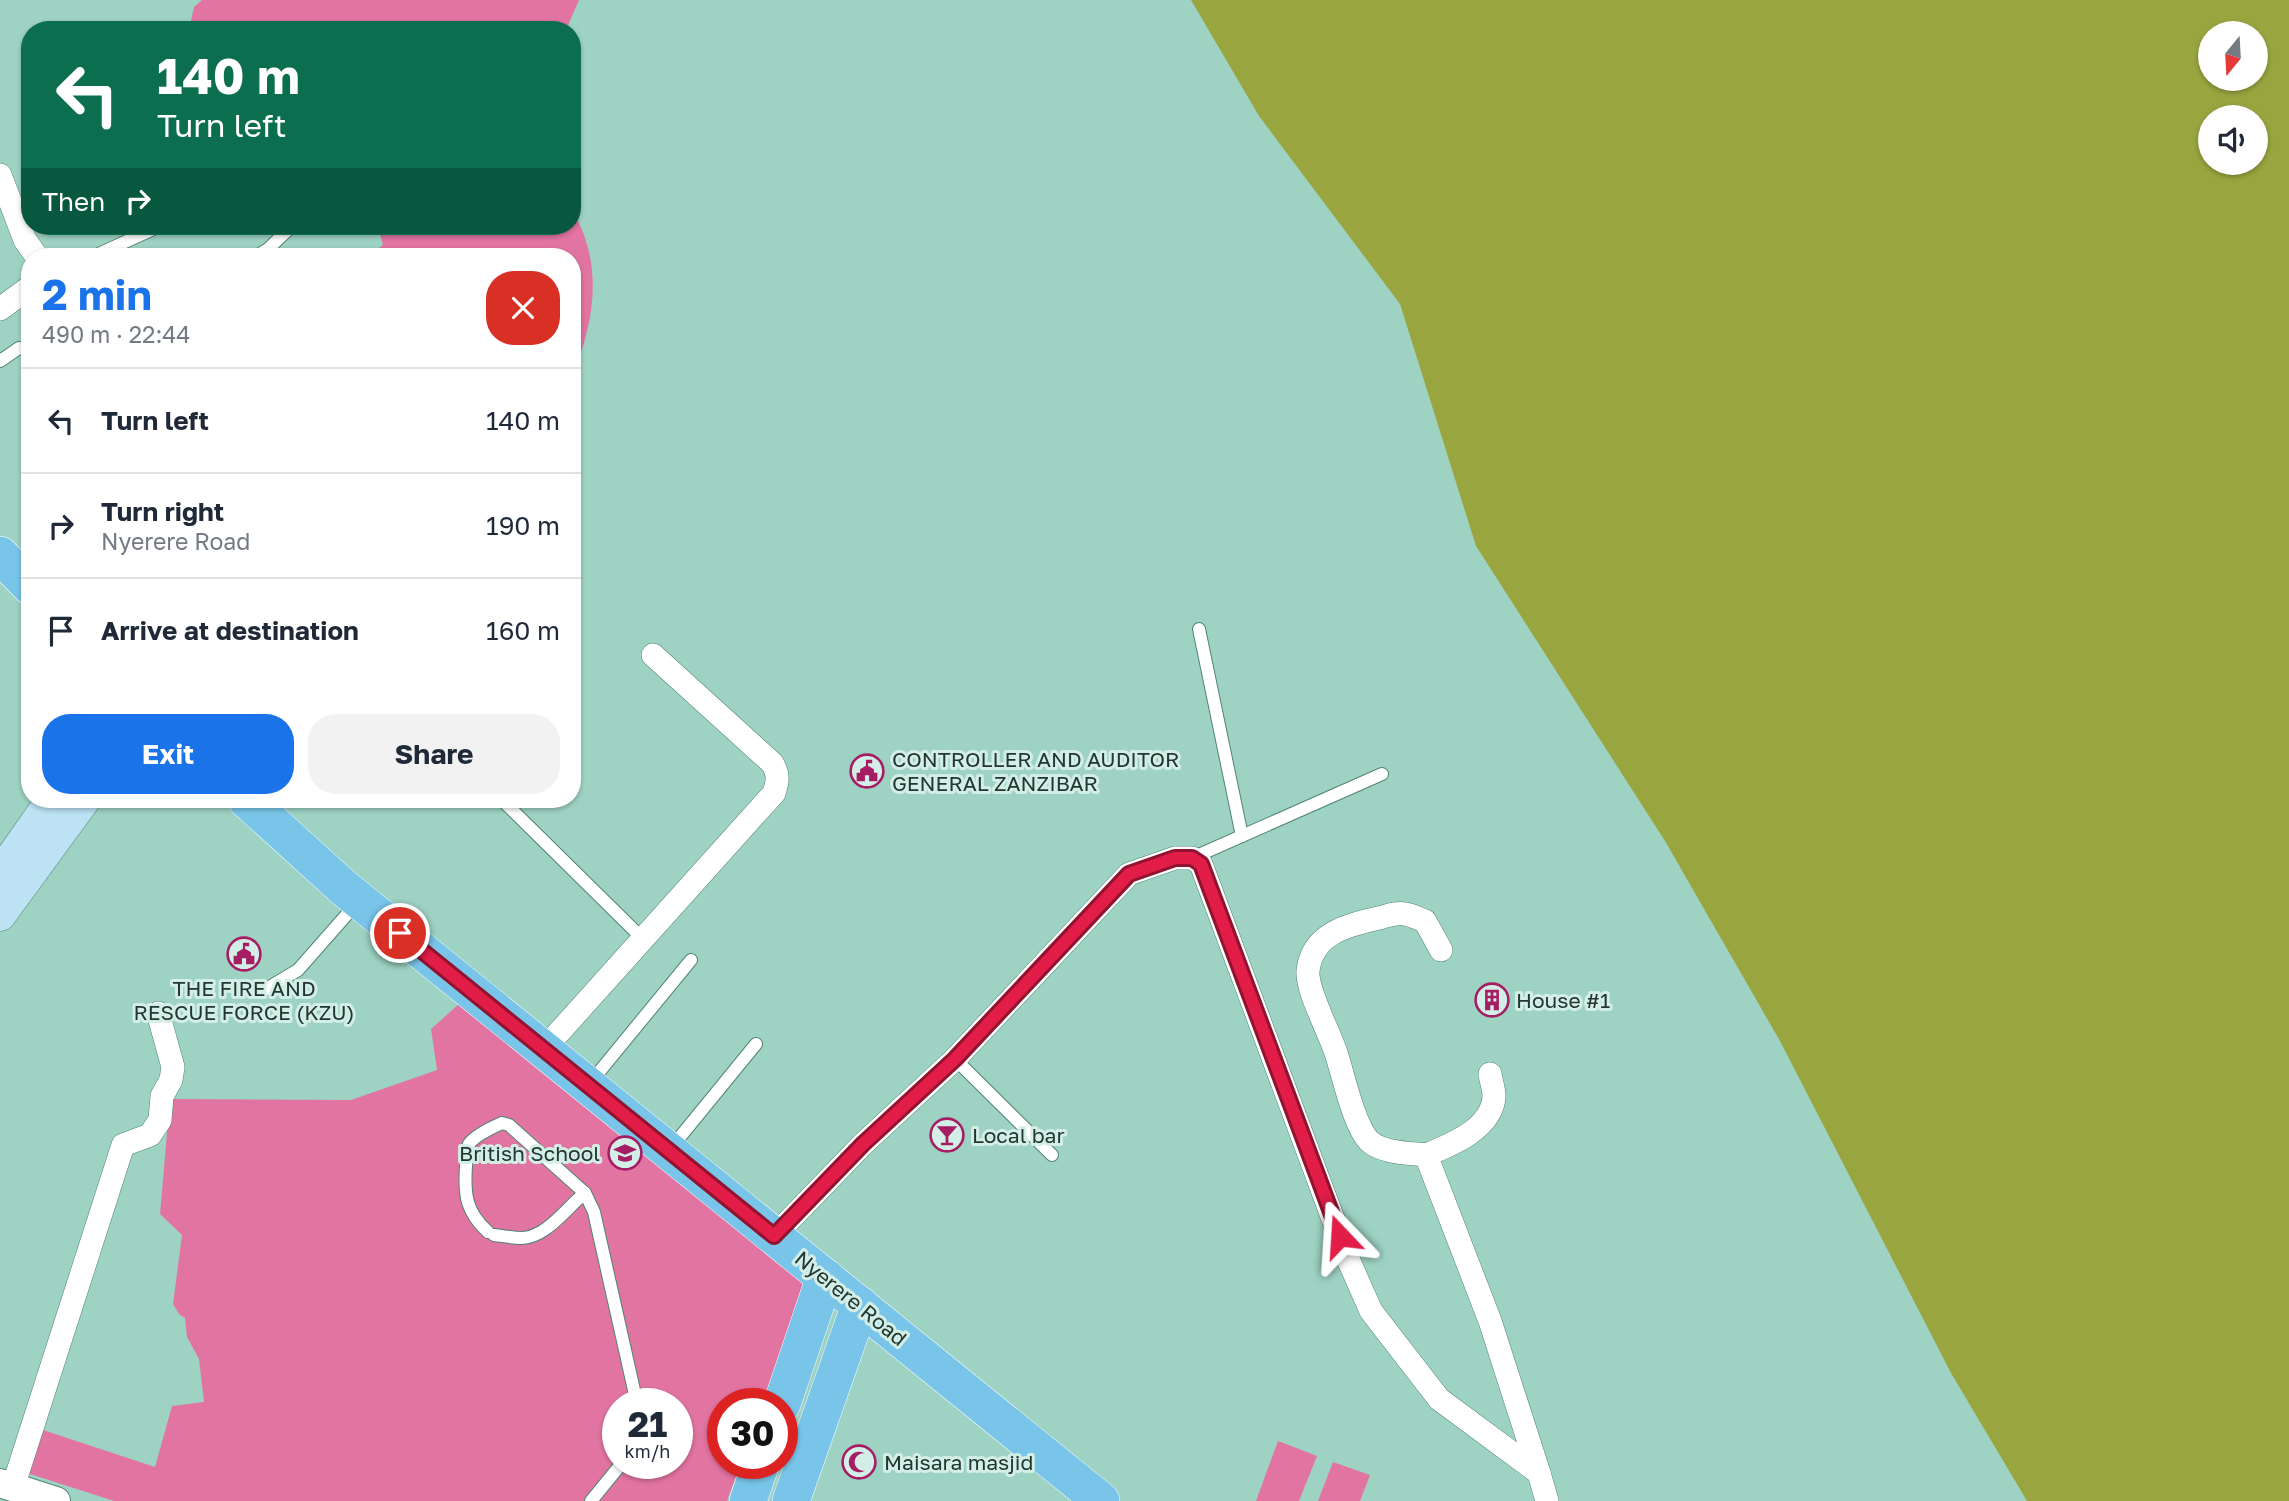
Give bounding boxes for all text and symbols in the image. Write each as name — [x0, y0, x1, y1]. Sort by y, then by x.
north arrow — [2198, 21, 2268, 91]
map controls — [2198, 21, 2268, 175]
text: 140 m — [157, 46, 300, 105]
icon: left — [42, 49, 133, 140]
button: sound — [2198, 105, 2268, 175]
text: Turn left — [157, 106, 286, 144]
icon: right — [119, 182, 157, 220]
text: Then — [42, 186, 105, 217]
text: 2 min — [42, 269, 152, 319]
button: close — [486, 271, 560, 345]
text: 490 m · 22:44 — [42, 320, 190, 348]
icon: left — [42, 402, 80, 440]
text: Turn left — [101, 405, 209, 436]
text: 140 m — [486, 405, 560, 436]
text: Turn right — [101, 496, 224, 527]
icon: right — [42, 507, 80, 545]
text: 190 m — [486, 510, 560, 541]
text: Nyerere Road — [101, 527, 251, 555]
icon: arrive — [42, 612, 80, 650]
text: Arrive at destination — [101, 615, 359, 646]
text: 160 m — [486, 615, 560, 646]
button: Exit — [42, 714, 294, 794]
button: Share — [308, 714, 560, 794]
place label: CONTROLLER AND AUDITOR GENERAL ZANZIBAR — [892, 746, 1179, 796]
public building icon: CONTROLLER AND AUDITOR GENERAL ZANZIBAR — [848, 752, 886, 790]
pin — [370, 903, 430, 963]
icon: arrive — [381, 914, 419, 952]
public building icon: THE FIRE AND RESCUE FORCE (KZU) — [225, 935, 263, 973]
place label: THE FIRE AND RESCUE FORCE (KZU) — [133, 975, 355, 1025]
building icon: House #1 — [1473, 981, 1511, 1019]
place label: House #1 — [1516, 987, 1610, 1013]
bar icon: Local bar — [928, 1116, 966, 1154]
place label: Local bar — [972, 1122, 1065, 1148]
school or university icon: British School — [606, 1134, 644, 1172]
place label: British School — [459, 1140, 600, 1166]
position arrow — [1303, 1199, 1377, 1273]
street label: Nyerere Road — [790, 1245, 912, 1351]
speed limit sign: 30 — [707, 1388, 798, 1479]
text: 21 — [628, 1403, 667, 1445]
text: km/h — [625, 1440, 670, 1462]
mosque icon: Maisara masjid — [840, 1443, 878, 1481]
place label: Maisara masjid — [884, 1449, 1033, 1475]

